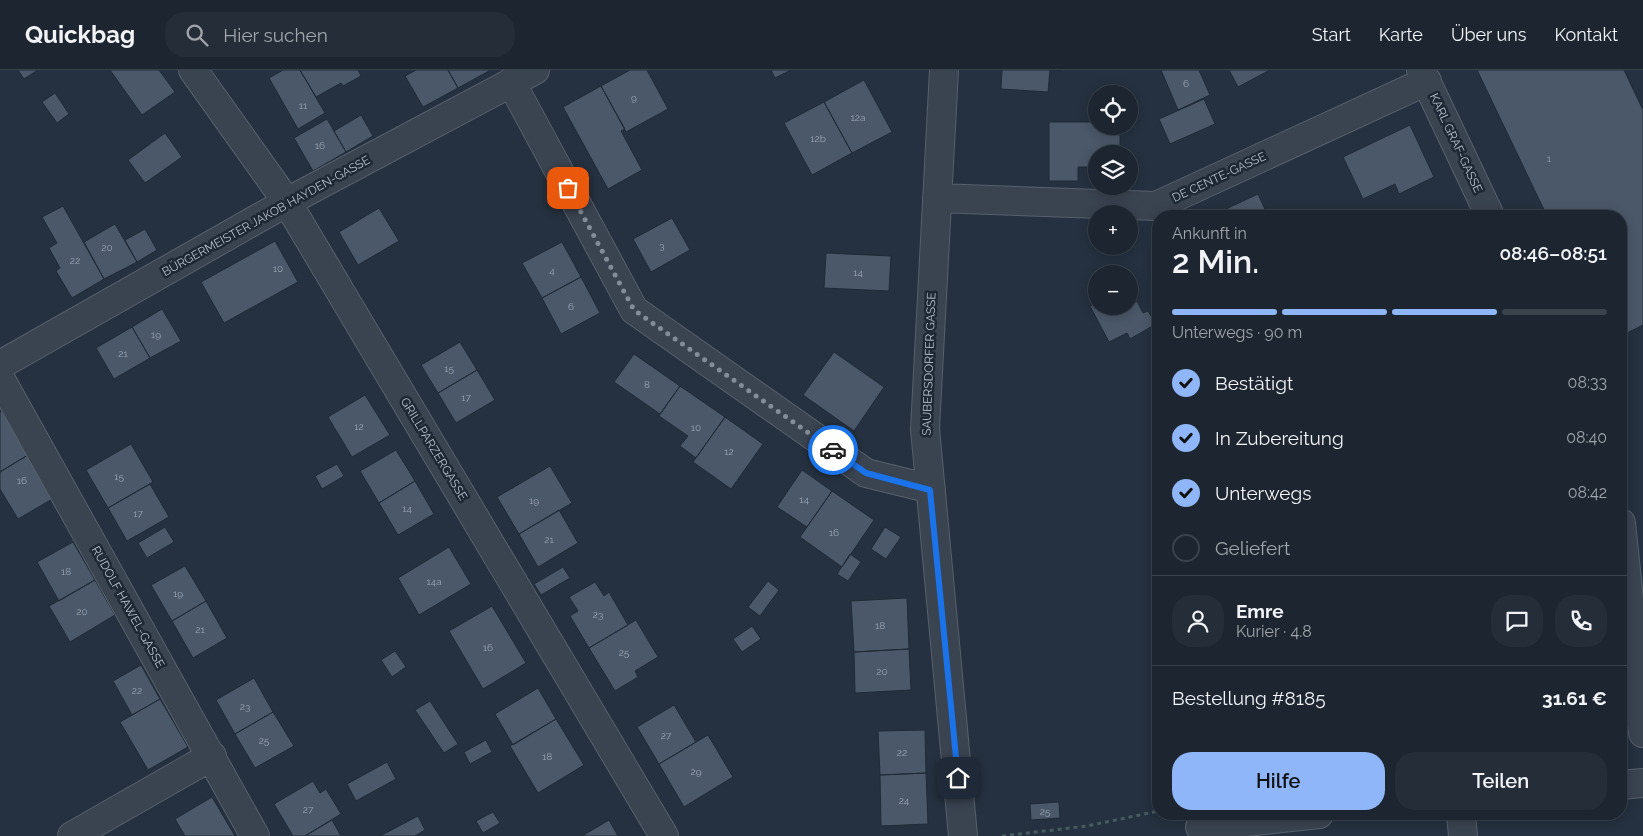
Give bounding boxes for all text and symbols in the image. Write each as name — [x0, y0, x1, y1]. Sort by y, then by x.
search box — [165, 12, 515, 57]
text: Quickbag — [25, 20, 135, 49]
icon: search — [183, 21, 211, 49]
text: Hier suchen — [223, 24, 328, 46]
text: Start — [1312, 24, 1351, 45]
text: Karte — [1379, 24, 1423, 45]
text: Über uns — [1451, 24, 1526, 45]
text: Kontakt — [1554, 24, 1618, 45]
house number: 6 — [1183, 78, 1189, 89]
map controls — [1088, 85, 1138, 315]
button: locate — [1088, 85, 1138, 135]
street label: KARL GRAF-GASSE — [1427, 91, 1485, 195]
house number: 9 — [631, 92, 637, 103]
house number: 11 — [299, 100, 308, 111]
house number: 12a — [851, 112, 865, 123]
house number: 12b — [810, 133, 826, 144]
house number: 16 — [315, 140, 325, 151]
button: layers — [1088, 145, 1138, 195]
street label: DE CENTE-GASSE — [1170, 149, 1268, 205]
street label: BÜRGERMEISTER JAKOB HAYDEN-GASSE — [160, 153, 372, 279]
house number: 1 — [1547, 153, 1552, 164]
pin — [547, 167, 589, 209]
icon: bag — [554, 174, 582, 202]
button: + — [1088, 205, 1138, 255]
text: Ankunft in — [1172, 224, 1247, 243]
house number: 3 — [659, 240, 665, 251]
house number: 20 — [101, 242, 113, 253]
text: 08:46–08:51 — [1499, 242, 1607, 264]
text: 2 Min. — [1172, 243, 1259, 280]
house number: 22 — [70, 255, 80, 266]
house number: 10 — [273, 263, 283, 274]
house number: 4 — [549, 265, 555, 276]
button: − — [1088, 265, 1138, 315]
house number: 14 — [853, 267, 863, 278]
street label: SAUBERSDORFER GASSE — [919, 292, 939, 436]
house number: 6 — [568, 301, 574, 312]
text: Unterwegs · 90 m — [1172, 323, 1302, 342]
house number: 19 — [151, 329, 161, 340]
house number: 21 — [118, 348, 128, 359]
house number: 15 — [444, 363, 454, 374]
icon: check — [1172, 369, 1200, 397]
text: Bestätigt — [1215, 372, 1293, 394]
text: 08:33 — [1568, 373, 1607, 392]
house number: 8 — [644, 379, 650, 390]
house number: 17 — [461, 392, 471, 403]
street label: GRILLPARZERGASSE — [398, 395, 470, 503]
house number: 12 — [354, 421, 364, 432]
house number: 10 — [691, 422, 701, 433]
icon: check — [1172, 424, 1200, 452]
courier — [808, 425, 858, 475]
text: In Zubereitung — [1215, 427, 1344, 449]
text: 08:40 — [1566, 428, 1607, 447]
icon: car — [819, 436, 847, 464]
house number: 12 — [724, 446, 734, 457]
house number: 15 — [114, 471, 124, 482]
house number: 16 — [17, 475, 27, 486]
icon: check — [1172, 479, 1200, 507]
text: Unterwegs — [1215, 482, 1311, 504]
text: 08:42 — [1568, 483, 1607, 502]
house number: 14 — [799, 494, 809, 505]
house number: 19 — [529, 495, 539, 506]
house number: 14 — [402, 503, 412, 514]
house number: 17 — [133, 508, 143, 519]
house number: 16 — [829, 527, 839, 538]
house number: 21 — [544, 534, 554, 545]
text: Geliefert — [1215, 537, 1290, 559]
street label: RUDOLF HAWEL-GASSE — [89, 544, 167, 670]
house number: 18 — [61, 566, 71, 577]
house number: 14a — [426, 576, 442, 587]
house number: 19 — [173, 588, 183, 599]
button: person — [1172, 595, 1224, 647]
button: chat — [1491, 595, 1543, 647]
button: phone — [1555, 595, 1607, 647]
text: Emre — [1236, 600, 1284, 622]
house number: 20 — [76, 606, 88, 617]
house number: 23 — [593, 609, 603, 620]
house number: 18 — [875, 620, 885, 631]
text: Kurier · 4.8 — [1236, 622, 1312, 641]
house number: 21 — [195, 624, 205, 635]
house number: 16 — [483, 642, 493, 653]
house number: 25 — [619, 647, 630, 658]
house number: 20 — [876, 666, 888, 677]
house number: 22 — [132, 685, 142, 696]
text: Bestellung #8185 — [1172, 687, 1326, 709]
text: 31.61 € — [1542, 687, 1607, 709]
house number: 23 — [240, 701, 250, 712]
house number: 27 — [661, 730, 672, 741]
house number: 25 — [259, 735, 270, 746]
house number: 22 — [897, 747, 907, 758]
house number: 18 — [542, 751, 552, 762]
button: Hilfe — [1172, 752, 1385, 810]
button: Teilen — [1395, 752, 1607, 810]
pin — [937, 757, 979, 799]
icon: home — [944, 764, 972, 792]
house number: 29 — [690, 766, 702, 777]
house number: 24 — [899, 795, 910, 806]
house number: 27 — [303, 804, 314, 815]
house number: 25 — [1040, 806, 1051, 817]

